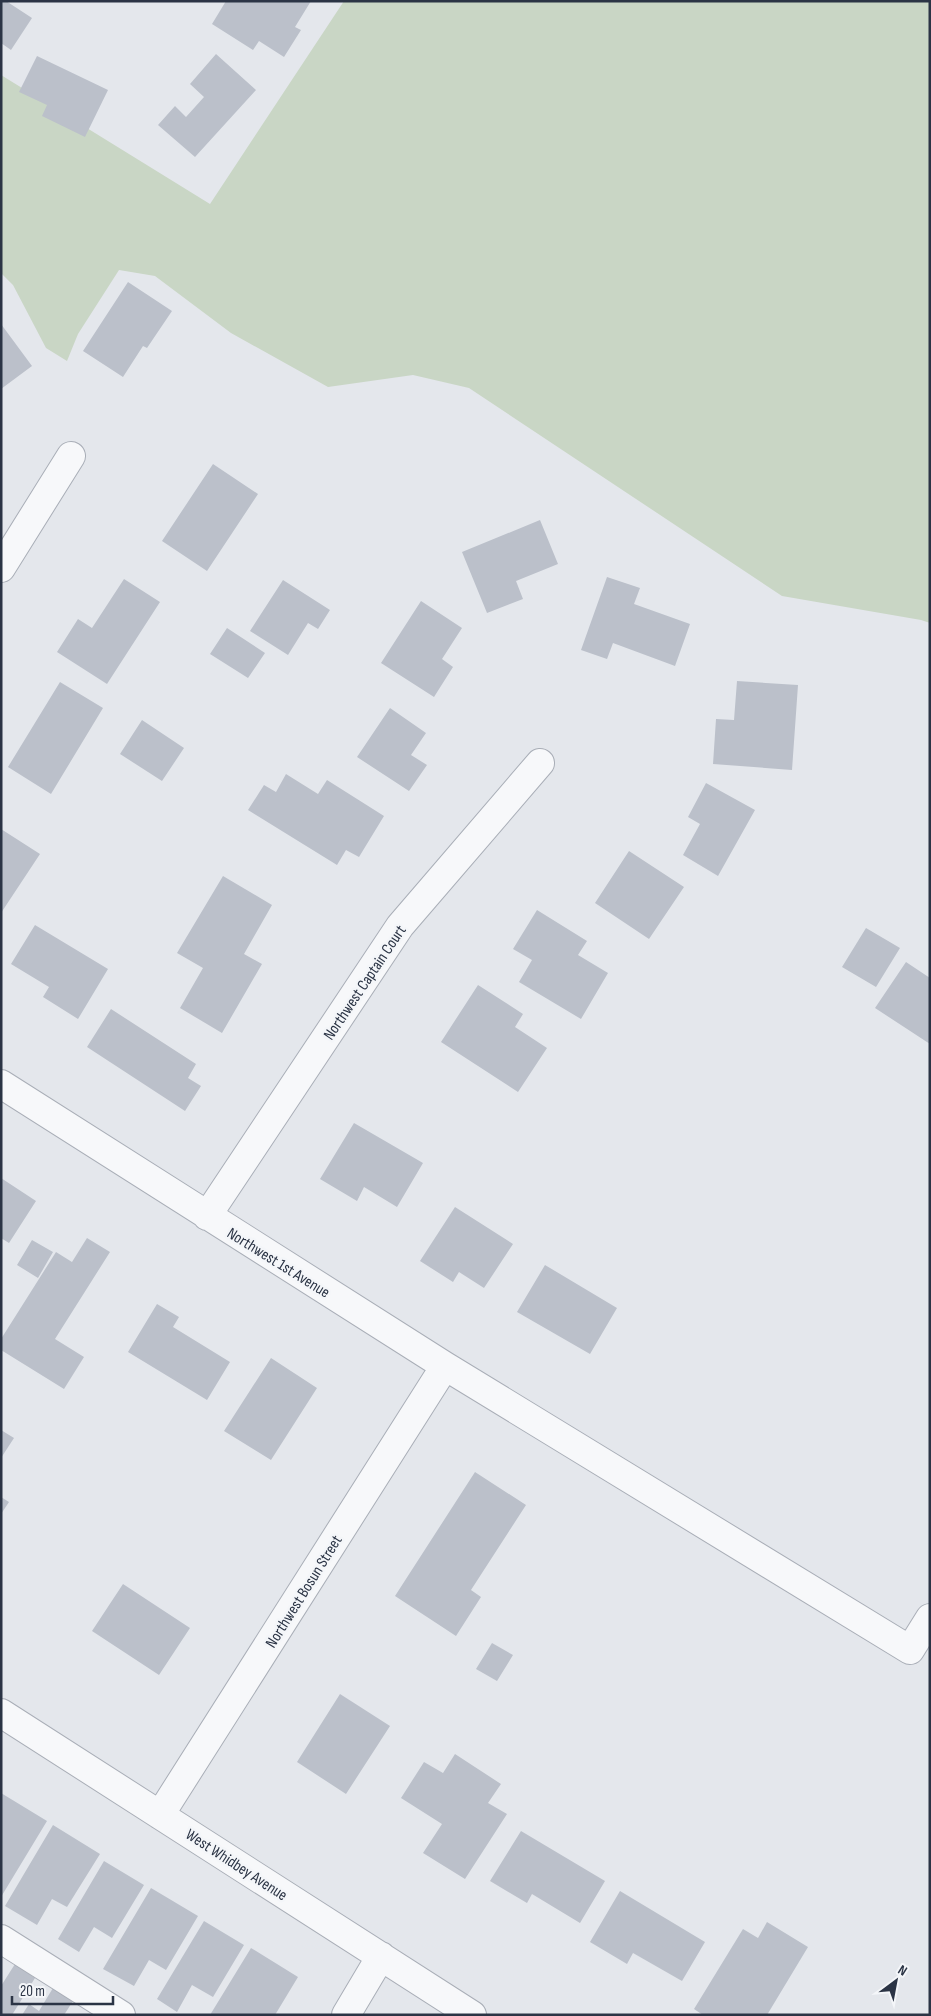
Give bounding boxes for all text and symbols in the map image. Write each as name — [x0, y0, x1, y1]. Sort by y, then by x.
street label: Northwest Captain Court — [320, 922, 411, 1044]
street label: Northwest 1st Avenue — [223, 1224, 333, 1303]
street label: Northwest Bosun Street — [262, 1532, 347, 1652]
street label: West Whidbey Avenue — [182, 1825, 291, 1905]
north arrow — [871, 1956, 921, 2006]
text: N — [895, 1961, 910, 1980]
scale bar — [12, 1974, 114, 2006]
text: 20 m — [20, 1982, 45, 2001]

